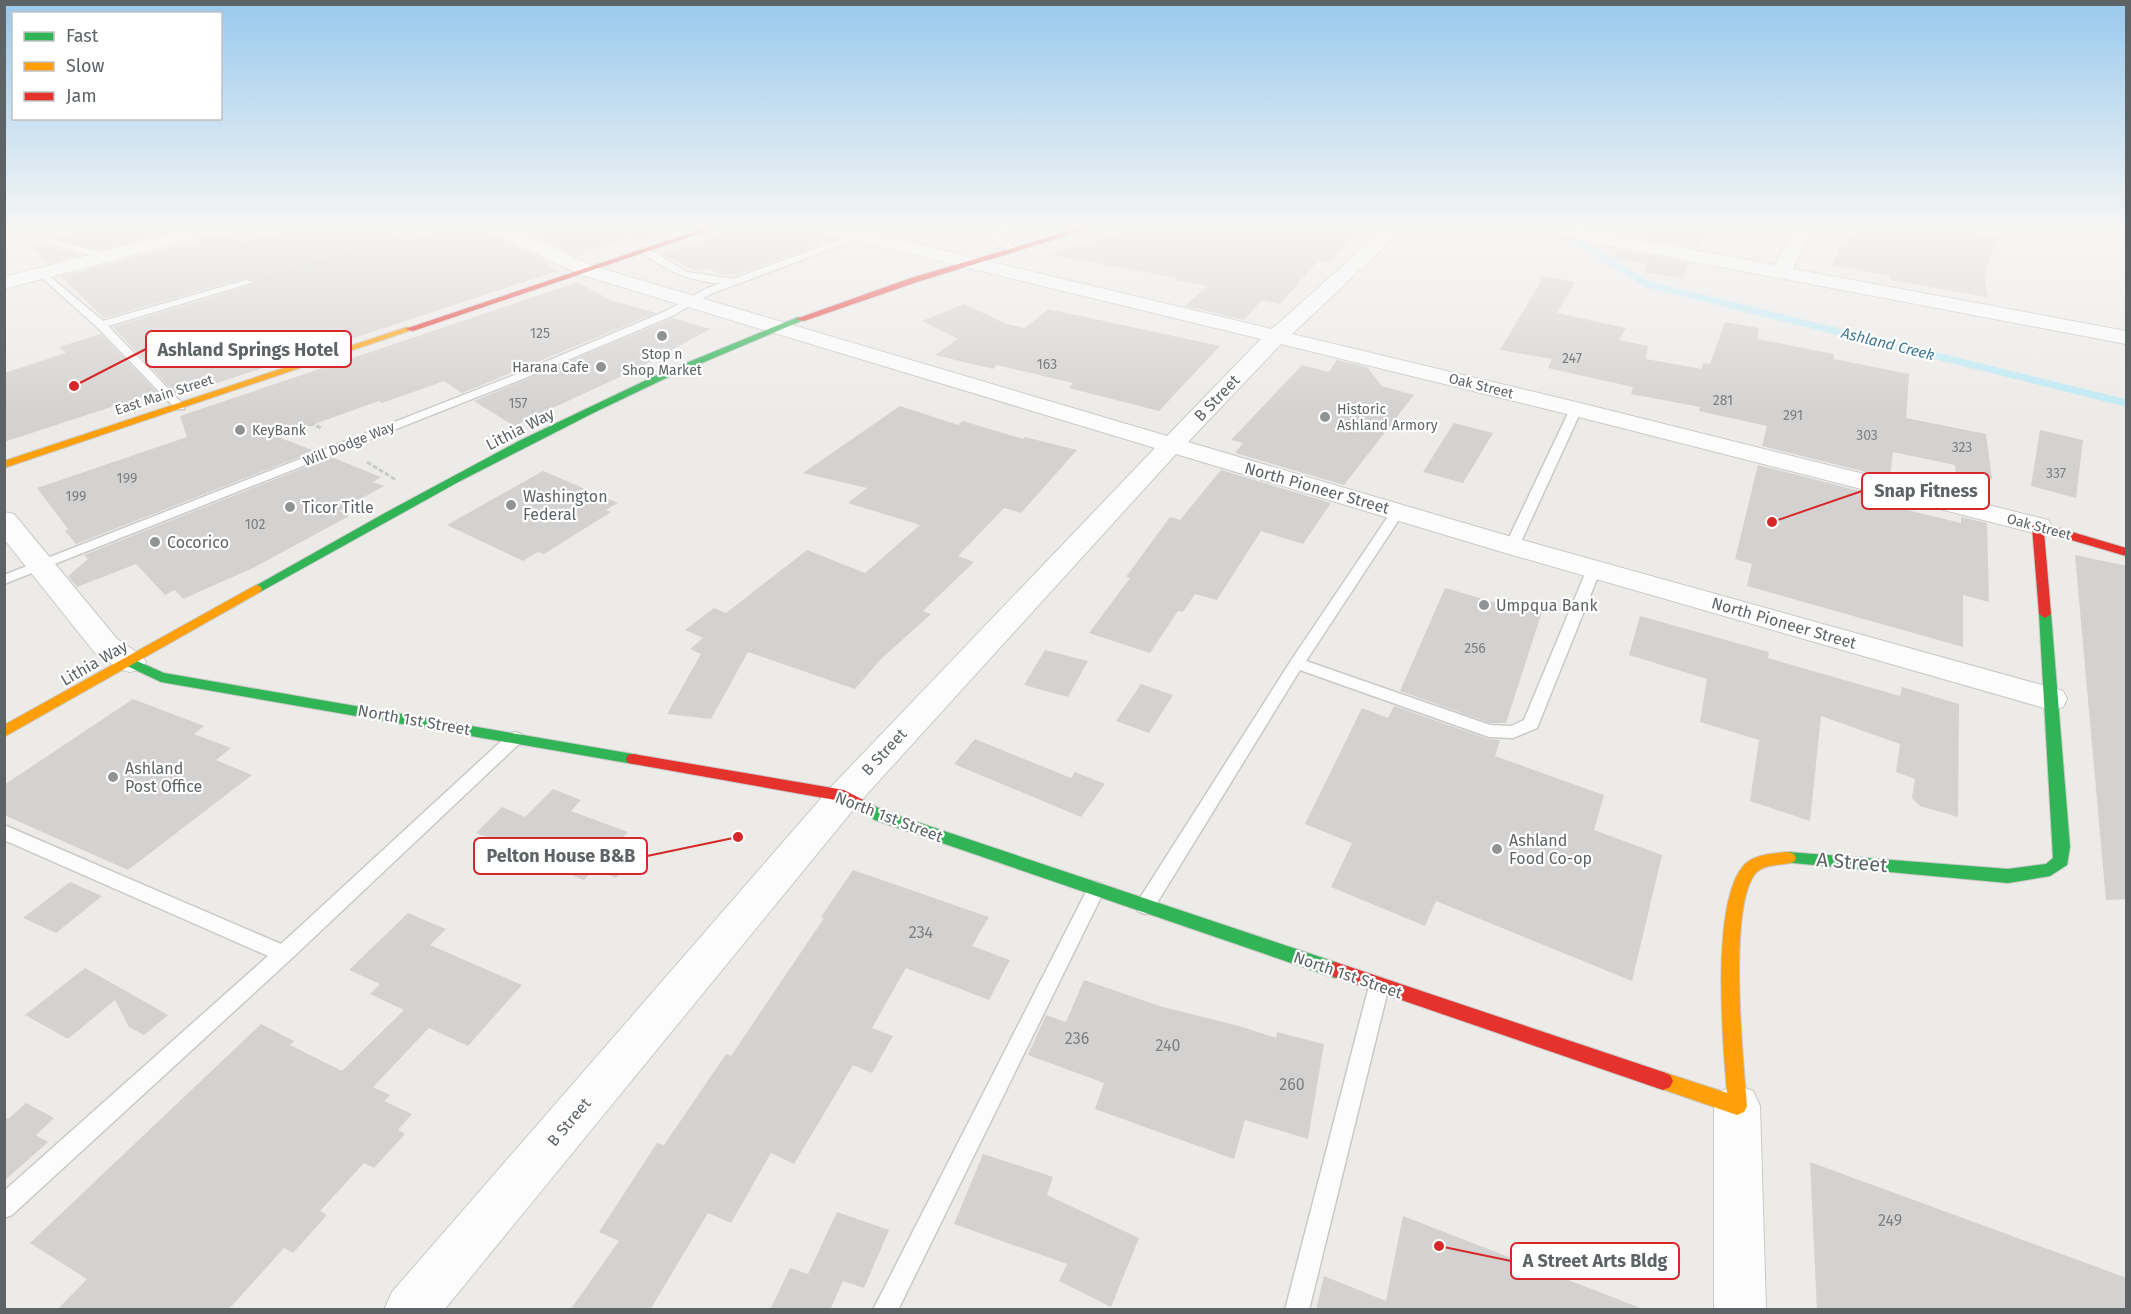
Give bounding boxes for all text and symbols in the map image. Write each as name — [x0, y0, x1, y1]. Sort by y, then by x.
legend — [12, 12, 222, 120]
text: Fast — [66, 25, 99, 47]
text: Slow — [66, 55, 105, 77]
text: Jam — [66, 85, 97, 107]
water label: Ashland Creek — [1839, 324, 1936, 364]
house number: 125 — [530, 325, 550, 342]
marker: Stop n Shop Market — [655, 329, 669, 343]
callout: Ashland Springs Hotel — [146, 331, 351, 367]
text: Ashland Springs Hotel — [156, 339, 339, 361]
place label: Stop n Shop Market — [622, 346, 703, 379]
house number: 247 — [1562, 350, 1582, 367]
house number: 163 — [1037, 356, 1057, 373]
place label: Harana Cafe — [512, 359, 589, 376]
marker: Harana Cafe — [594, 360, 608, 374]
street label: Oak Street — [1447, 370, 1516, 402]
street label: East Main Street — [113, 371, 216, 419]
street label: B Street — [1190, 371, 1244, 425]
house number: 281 — [1713, 392, 1733, 409]
house number: 157 — [509, 395, 527, 412]
place label: Historic Ashland Armory — [1337, 401, 1438, 434]
street label: Lithia Way — [483, 404, 557, 454]
house number: 291 — [1783, 407, 1803, 424]
marker: Historic Ashland Armory — [1318, 410, 1332, 424]
street label: Will Dodge Way — [301, 418, 397, 470]
place label: KeyBank — [252, 422, 307, 439]
marker: KeyBank — [233, 423, 247, 437]
house number: 303 — [1856, 427, 1878, 444]
house number: 323 — [1952, 439, 1972, 456]
street label: North Pioneer Street — [1242, 458, 1392, 518]
house number: 337 — [2046, 465, 2066, 482]
house number: 199 — [117, 470, 137, 487]
callout: Snap Fitness — [1862, 473, 1989, 509]
text: Snap Fitness — [1874, 480, 1978, 502]
place label: Washington Federal — [523, 487, 608, 524]
house number: 199 — [66, 488, 86, 505]
place label: Ticor Title — [302, 498, 374, 517]
marker: Washington Federal — [504, 498, 518, 512]
marker: Ticor Title — [283, 500, 297, 514]
street label: Oak Street — [2005, 510, 2074, 544]
house number: 102 — [245, 516, 265, 533]
place label: Cocorico — [167, 533, 229, 552]
marker: Cocorico — [148, 535, 162, 549]
street label: North Pioneer Street — [1709, 593, 1859, 653]
place label: Umpqua Bank — [1496, 596, 1598, 615]
marker: Umpqua Bank — [1477, 598, 1491, 612]
street label: Lithia Way — [57, 636, 131, 690]
house number: 256 — [1464, 640, 1486, 657]
street label: North 1st Street — [356, 701, 472, 739]
street label: B Street — [857, 724, 911, 779]
place label: Ashland Post Office — [125, 759, 202, 796]
marker: Ashland Post Office — [106, 770, 120, 784]
street label: North 1st Street — [833, 788, 946, 846]
place label: Ashland Food Co-op — [1509, 831, 1592, 868]
callout: Pelton House B&B — [474, 838, 647, 874]
marker: Ashland Food Co-op — [1490, 842, 1504, 856]
text: Pelton House B&B — [487, 845, 635, 867]
street label: A Street — [1816, 847, 1889, 877]
house number: 234 — [909, 923, 934, 942]
street label: North 1st Street — [1291, 948, 1405, 1003]
house number: 236 — [1065, 1029, 1089, 1048]
house number: 240 — [1156, 1036, 1181, 1055]
house number: 260 — [1279, 1075, 1305, 1094]
street label: B Street — [543, 1094, 595, 1150]
house number: 249 — [1878, 1211, 1902, 1230]
callout: A Street Arts Bldg — [1511, 1243, 1679, 1279]
text: A Street Arts Bldg — [1522, 1250, 1667, 1272]

